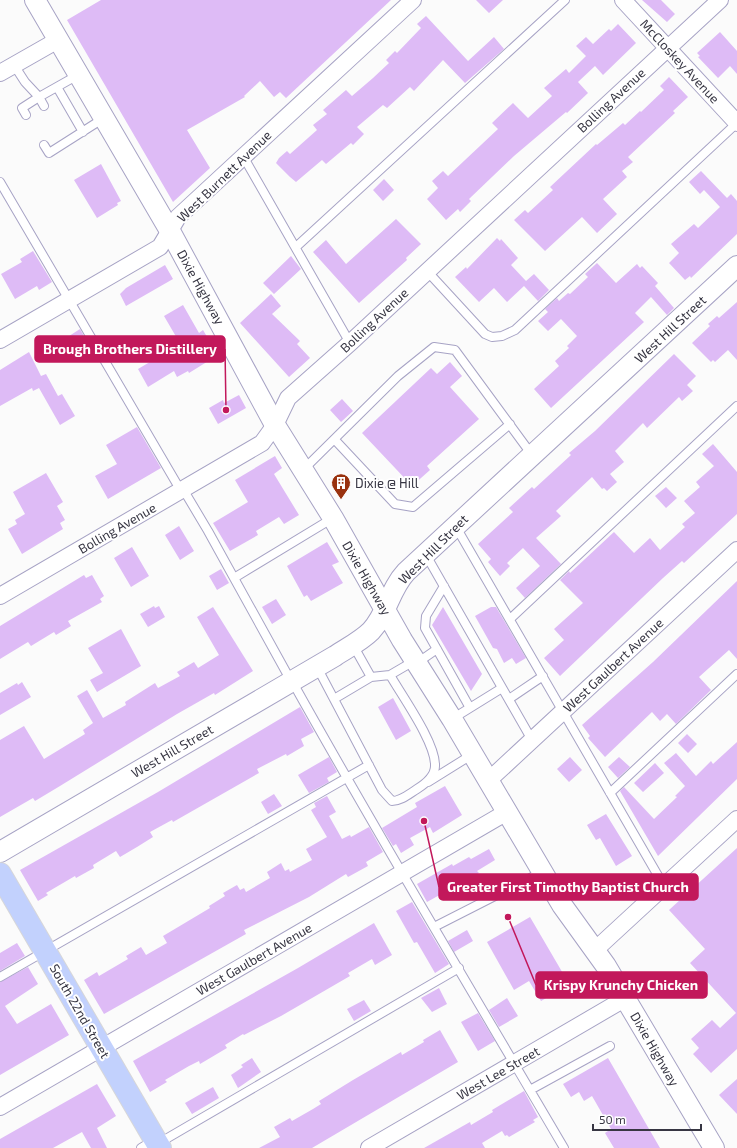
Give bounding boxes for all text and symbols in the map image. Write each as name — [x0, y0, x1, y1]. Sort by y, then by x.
street label: McCloskey Avenue — [637, 16, 723, 106]
street label: Bolling Avenue — [574, 64, 648, 136]
street label: West Burnett Avenue — [174, 127, 274, 225]
street label: Dixie Highway — [174, 247, 228, 327]
street label: Bolling Avenue — [337, 284, 411, 356]
street label: West Hill Street — [631, 292, 709, 366]
callout: Brough Brothers Distillery — [35, 336, 225, 362]
text: Brough Brothers Distillery — [43, 340, 217, 357]
building icon: Dixie @ Hill — [330, 472, 352, 500]
place label: Dixie @ Hill — [355, 475, 419, 491]
street label: Bolling Avenue — [75, 499, 159, 557]
street label: West Hill Street — [395, 511, 471, 587]
street label: Dixie Highway — [339, 538, 395, 618]
street label: West Gaulbert Avenue — [560, 615, 666, 715]
street label: West Hill Street — [128, 721, 216, 781]
callout: Greater First Timothy Baptist Church — [439, 874, 698, 900]
text: Greater First Timothy Baptist Church — [447, 878, 689, 895]
street label: West Gaulbert Avenue — [193, 919, 315, 999]
street label: South 22nd Street — [47, 961, 113, 1061]
callout: Krispy Krunchy Chicken — [536, 972, 707, 998]
text: Krispy Krunchy Chicken — [544, 976, 698, 993]
street label: Dixie Highway — [627, 1009, 683, 1089]
street label: West Lee Street — [454, 1043, 542, 1103]
scale bar — [593, 1106, 701, 1132]
text: 50 m — [599, 1112, 626, 1126]

